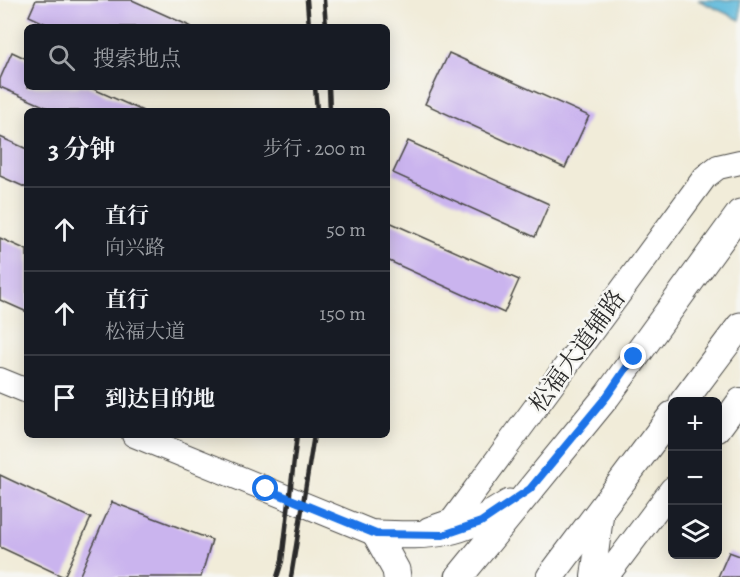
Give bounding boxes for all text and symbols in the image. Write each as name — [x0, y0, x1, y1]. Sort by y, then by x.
search box — [24, 24, 390, 90]
icon: search — [45, 41, 78, 74]
text: 搜索地点 — [93, 44, 181, 74]
text: 3 分钟 — [48, 132, 116, 167]
text: 步行 · 200 m — [263, 135, 366, 162]
text: 直行 — [105, 201, 149, 231]
icon: ahead — [48, 213, 81, 246]
text: 50 m — [326, 216, 366, 243]
text: 向兴路 — [105, 234, 165, 261]
street label: 松福大道辅路 — [522, 283, 632, 419]
text: 直行 — [105, 285, 149, 315]
icon: ahead — [48, 297, 81, 330]
text: 150 m — [319, 300, 366, 327]
text: 松福大道 — [105, 318, 185, 345]
route end — [620, 343, 646, 369]
icon: arrive — [48, 381, 81, 414]
text: 到达目的地 — [105, 384, 215, 414]
map controls — [668, 397, 722, 559]
button: + — [668, 397, 722, 451]
button: − — [668, 451, 722, 505]
route start — [252, 475, 278, 501]
button: layers — [668, 505, 722, 559]

